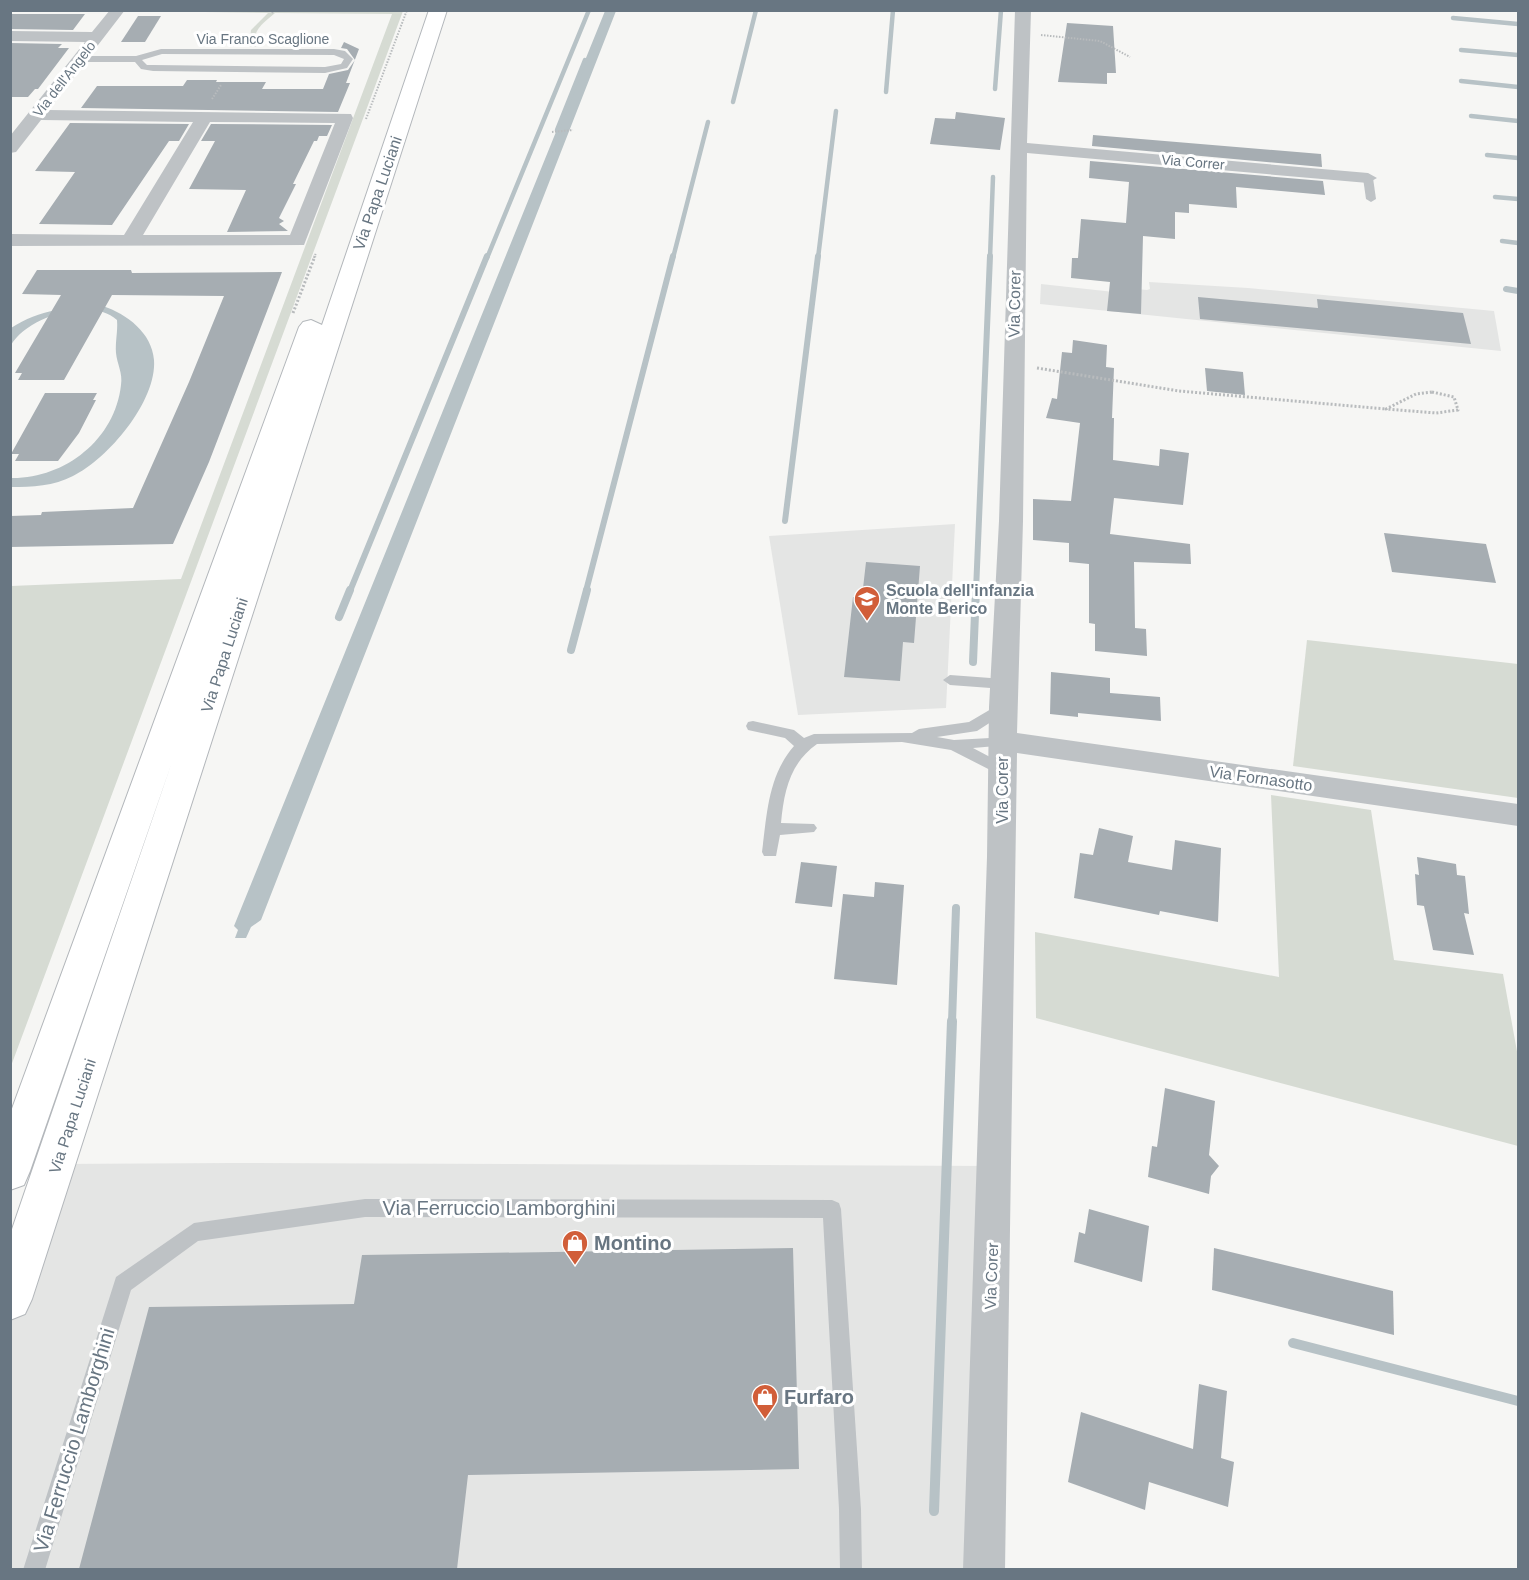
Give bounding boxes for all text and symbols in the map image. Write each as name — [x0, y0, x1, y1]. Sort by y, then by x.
street label: Via Franco Scaglione — [197, 31, 330, 47]
street label: Via dell'Angelo — [29, 38, 99, 120]
street label: Via Papa Luciani — [350, 134, 405, 253]
street label: Via Correr — [1161, 151, 1226, 173]
street label: Via Corer — [1005, 270, 1024, 338]
place label: Scuola dell'infanzia Monte Berico — [886, 582, 1034, 617]
school or university icon: Scuola dell'infanzia Monte Berico — [852, 584, 882, 622]
street label: Via Papa Luciani — [198, 596, 251, 715]
street label: Via Corer — [994, 756, 1011, 824]
street label: Via Fornasotto — [1208, 763, 1314, 794]
street label: Via Papa Luciani — [46, 1057, 99, 1176]
street label: Via Ferruccio Lamborghini — [382, 1197, 616, 1219]
shop icon: Montino — [560, 1228, 590, 1266]
place label: Montino — [594, 1232, 672, 1254]
street label: Via Corer — [982, 1241, 1001, 1310]
street label: Via Ferruccio Lamborghini — [29, 1325, 119, 1555]
shop icon: Furfaro — [750, 1382, 780, 1420]
place label: Furfaro — [784, 1386, 854, 1408]

